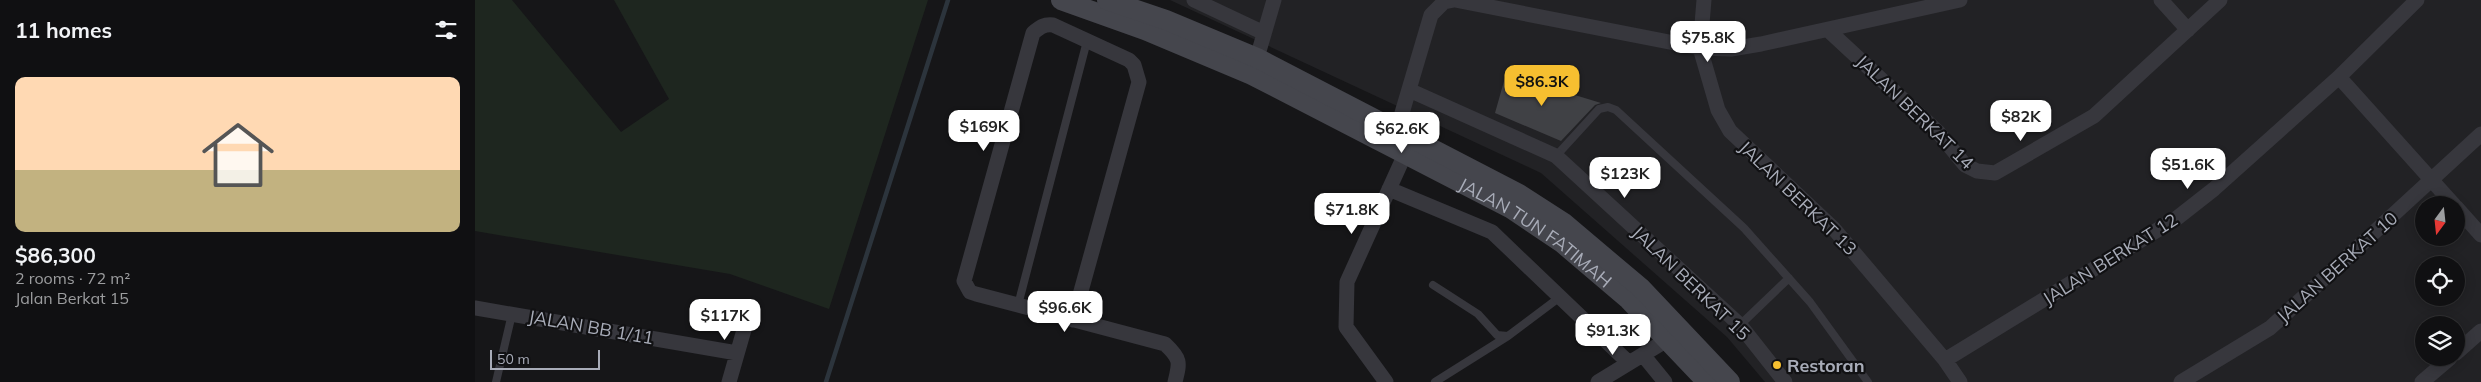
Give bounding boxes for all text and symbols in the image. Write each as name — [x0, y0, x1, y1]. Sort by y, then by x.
icon: filters — [432, 16, 460, 44]
text: 11 homes — [15, 17, 112, 43]
pin: $75.8K — [1667, 20, 1749, 63]
text: $75.8K — [1681, 27, 1735, 47]
street label: JALAN BERKAT 14 — [1851, 50, 1979, 174]
pin: $86.3K — [1501, 64, 1583, 107]
text: $86.3K — [1515, 71, 1569, 91]
pin: $82K — [1991, 100, 2051, 142]
text: $82K — [2001, 106, 2041, 126]
icon: home — [193, 110, 283, 200]
pin: $169K — [949, 110, 1019, 152]
pin: $62.6K — [1361, 112, 1443, 154]
text: $169K — [959, 116, 1009, 136]
text: $62.6K — [1375, 118, 1429, 138]
street label: JALAN BERKAT 13 — [1734, 136, 1862, 260]
pin: $51.6K — [2147, 148, 2229, 190]
text: $51.6K — [2161, 154, 2215, 174]
pin: $123K — [1590, 156, 1660, 199]
text: $123K — [1600, 163, 1650, 183]
street label: JALAN TUN FATIMAH — [1455, 172, 1617, 292]
pin: $71.8K — [1311, 192, 1393, 235]
north arrow — [2415, 196, 2465, 246]
map controls — [2415, 196, 2465, 366]
text: $71.8K — [1325, 199, 1379, 219]
street label: JALAN BERKAT 10 — [2272, 207, 2402, 327]
street label: JALAN BERKAT 12 — [2038, 208, 2182, 310]
street label: JALAN BERKAT 15 — [1627, 221, 1755, 345]
text: $86,300 — [15, 242, 96, 268]
button: locate — [2415, 256, 2465, 306]
text: 2 rooms · 72 m² — [15, 268, 130, 288]
text: Jalan Berkat 15 — [15, 288, 129, 308]
pin: $96.6K — [1024, 290, 1106, 333]
text: $96.6K — [1038, 297, 1092, 317]
pin: $117K — [690, 298, 760, 341]
street label: JALAN BB 1/11 — [527, 305, 655, 349]
text: $117K — [700, 305, 750, 325]
pin: $91.3K — [1572, 314, 1654, 356]
button: layers — [2415, 316, 2465, 366]
text: $91.3K — [1586, 320, 1640, 340]
scale bar — [490, 347, 600, 370]
text: 50 m — [497, 350, 530, 368]
place label: Restoran — [1787, 354, 1865, 377]
marker: Restoran — [1771, 359, 1783, 371]

